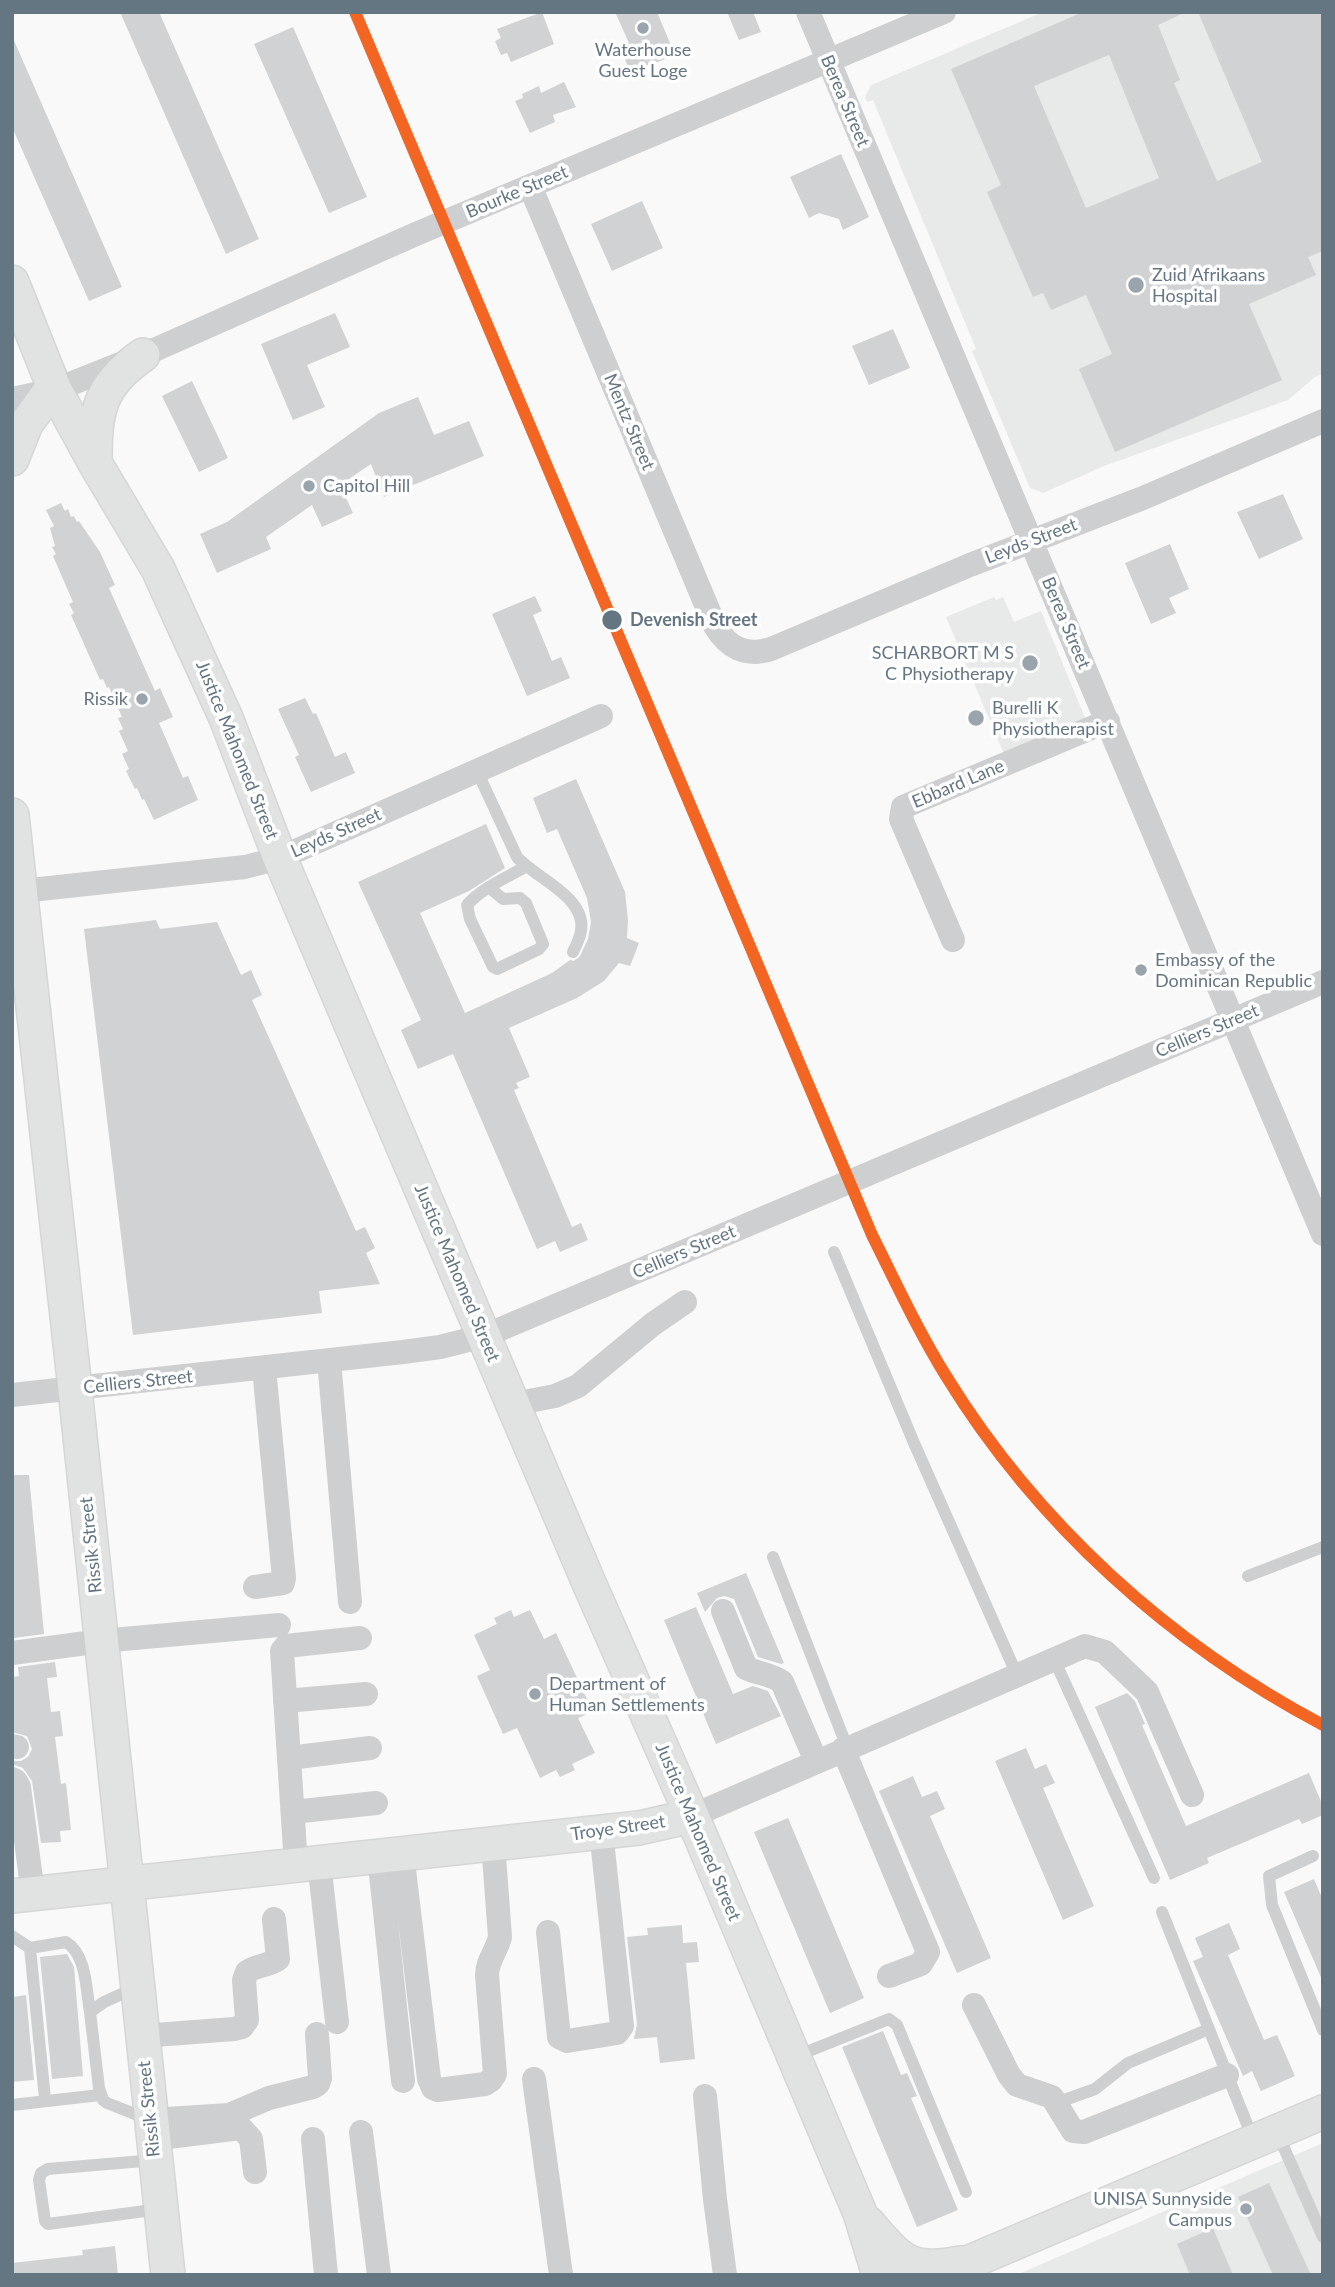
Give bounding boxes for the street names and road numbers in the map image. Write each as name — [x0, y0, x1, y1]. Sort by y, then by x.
street label: Berea Street — [816, 52, 874, 150]
street label: Bourke Street — [463, 161, 571, 223]
street label: Mentz Street — [599, 371, 659, 473]
street label: Leyds Street — [982, 514, 1080, 568]
street label: Berea Street — [1037, 574, 1095, 672]
street label: Justice Mahomed Street — [191, 657, 283, 843]
street label: Ebbard Lane — [909, 755, 1007, 813]
street label: Leyds Street — [287, 803, 385, 863]
street label: Celliers Street — [1152, 1000, 1262, 1062]
street label: Justice Mahomed Street — [410, 1181, 504, 1365]
street label: Celliers Street — [629, 1221, 739, 1283]
street label: Celliers Street — [82, 1366, 194, 1398]
street label: Rissik Street — [75, 1496, 107, 1594]
street label: Justice Mahomed Street — [651, 1740, 745, 1924]
street label: Troye Street — [569, 1811, 667, 1845]
street label: Rissik Street — [133, 2060, 165, 2158]

